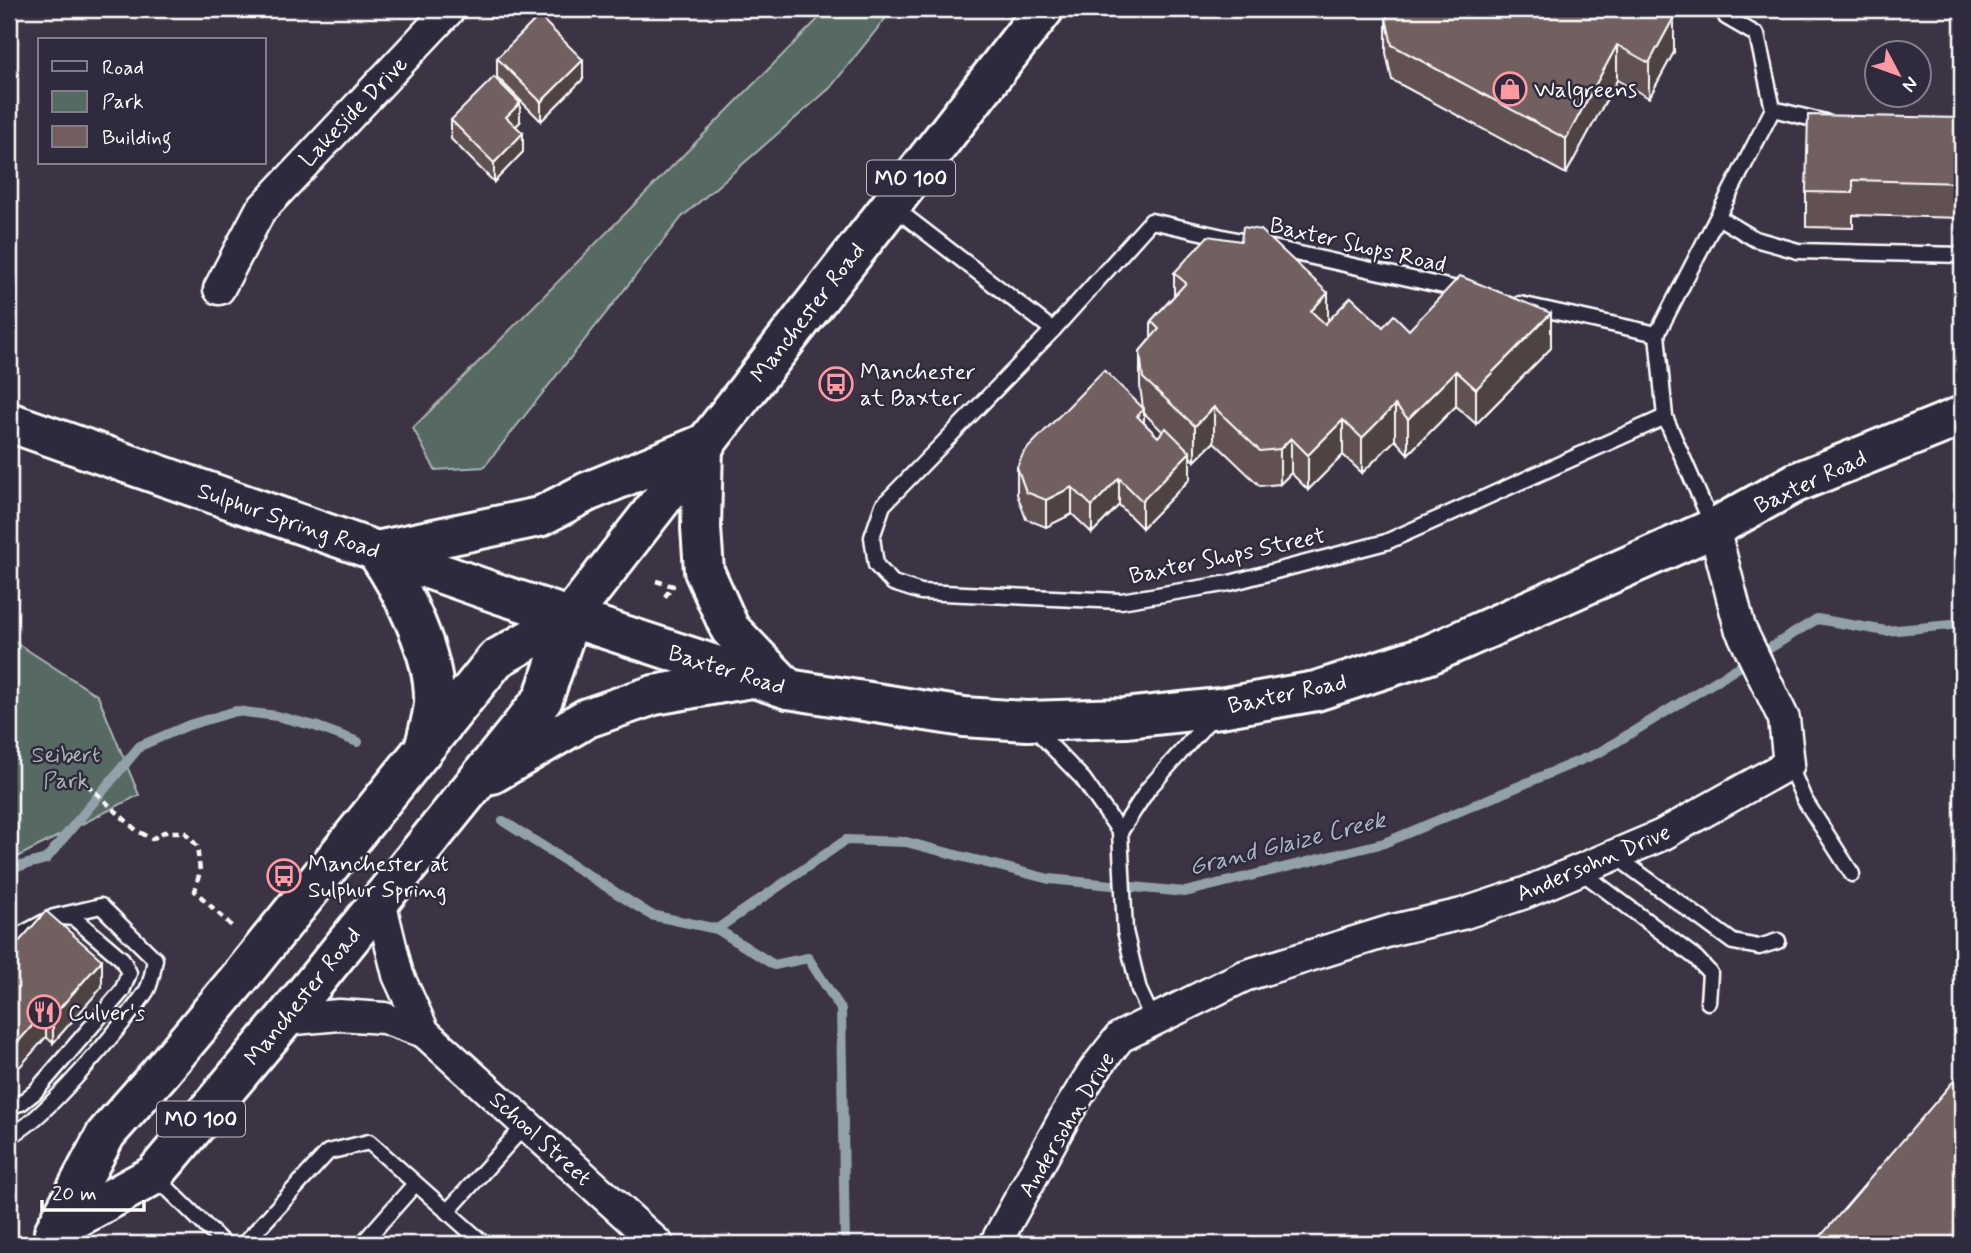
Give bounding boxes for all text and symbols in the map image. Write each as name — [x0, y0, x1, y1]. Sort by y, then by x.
legend — [38, 38, 266, 164]
north arrow — [1862, 38, 1932, 108]
street label: Lakeside Drive — [294, 50, 415, 175]
text: Road — [102, 54, 144, 82]
shop icon: Walgreens — [1491, 70, 1529, 108]
text: N — [1896, 71, 1923, 97]
place label: Walgreens — [1534, 76, 1637, 108]
text: Park — [102, 88, 144, 116]
text: Building — [102, 124, 172, 154]
road number: MO 100 — [867, 160, 955, 196]
street label: Baxter Shops Road — [1266, 211, 1449, 281]
street label: Manchester Road — [744, 237, 873, 389]
place label: Manchester at Baxter — [860, 358, 976, 414]
bus stop icon: Manchester at Baxter — [817, 365, 855, 403]
street label: Baxter Road — [1750, 444, 1872, 522]
street label: Sulphur Spring Road — [193, 477, 383, 567]
street label: Baxter Shops Street — [1127, 521, 1328, 592]
street label: Baxter Road — [664, 639, 788, 703]
street label: Baxter Road — [1225, 668, 1350, 722]
park label: Seibert Park — [31, 741, 101, 797]
water label: Grand Glaize Creek — [1186, 805, 1391, 884]
street label: Andersohn Drive — [1512, 818, 1675, 910]
place label: Manchester at Sulphur Spring — [308, 850, 449, 906]
bus stop icon: Manchester at Sulphur Spring — [265, 857, 303, 895]
street label: Manchester Road — [238, 922, 369, 1073]
restaurant icon: Culver's — [25, 993, 63, 1031]
place label: Culver's — [68, 999, 145, 1029]
street label: Andersohn Drive — [1012, 1047, 1123, 1203]
street label: School Street — [482, 1086, 597, 1193]
road number: MO 100 — [157, 1102, 245, 1136]
scale bar — [42, 1169, 144, 1213]
text: 20 m — [52, 1180, 97, 1208]

